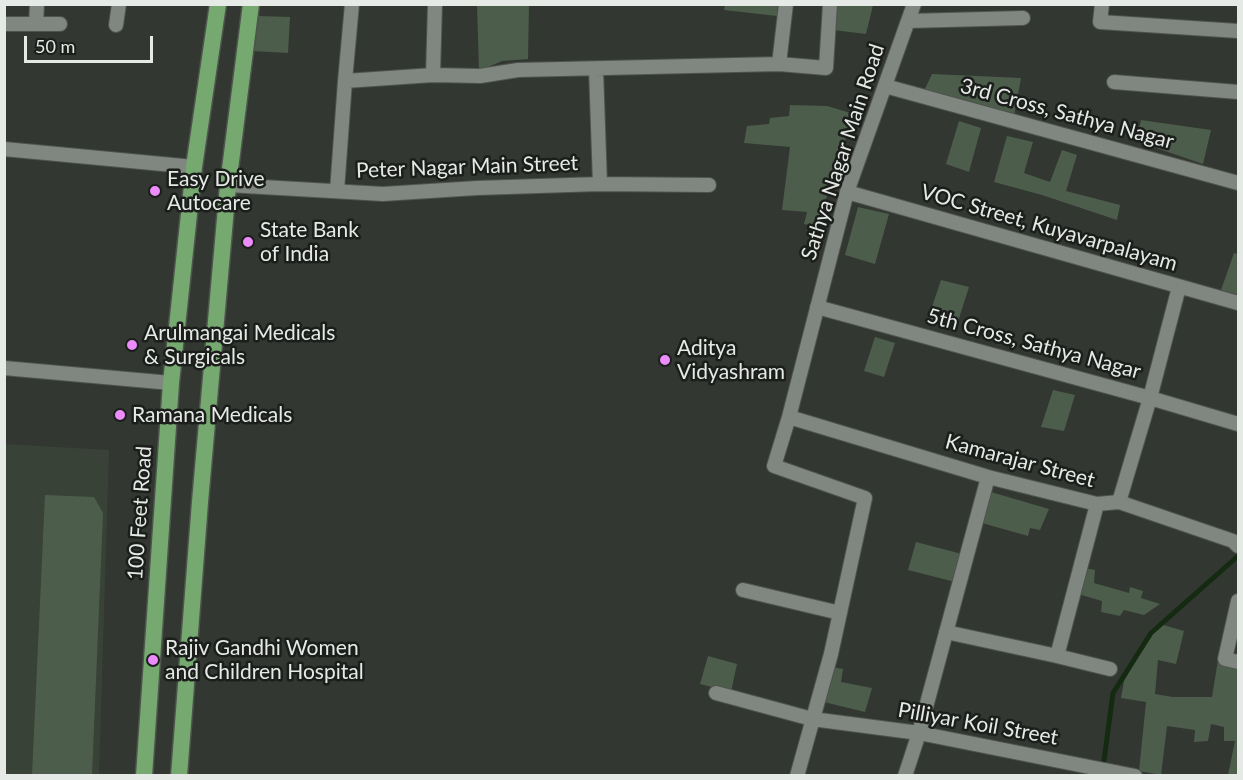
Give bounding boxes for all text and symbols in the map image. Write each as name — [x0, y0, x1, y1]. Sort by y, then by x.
scale bar — [27, 24, 156, 62]
text: 50 m — [35, 35, 75, 57]
street label: Sathya Nagar Main Road — [796, 41, 890, 263]
street label: 3rd Cross, Sathya Nagar — [957, 73, 1177, 155]
street label: Peter Nagar Main Street — [356, 151, 578, 183]
place label: Easy Drive Autocare — [167, 166, 265, 216]
street label: VOC Street, Kuyavarpalayam — [918, 179, 1180, 277]
marker: Easy Drive Autocare — [148, 184, 162, 198]
place label: State Bank of India — [260, 217, 359, 267]
marker: State Bank of India — [241, 235, 255, 249]
street label: 5th Cross, Sathya Nagar — [924, 303, 1144, 385]
place label: Arulmangai Medicals & Surgicals — [144, 320, 335, 370]
place label: Aditya Vidyashram — [677, 335, 785, 385]
marker: Arulmangai Medicals & Surgicals — [125, 338, 139, 352]
marker: Aditya Vidyashram — [658, 353, 672, 367]
place label: Ramana Medicals — [132, 402, 292, 428]
marker: Ramana Medicals — [113, 408, 127, 422]
street label: Kamarajar Street — [943, 429, 1097, 493]
street label: 100 Feet Road — [123, 445, 157, 581]
place label: Rajiv Gandhi Women and Children Hospital — [165, 635, 364, 685]
marker: Rajiv Gandhi Women and Children Hospital — [146, 653, 160, 667]
street label: Pilliyar Koil Street — [896, 698, 1060, 750]

